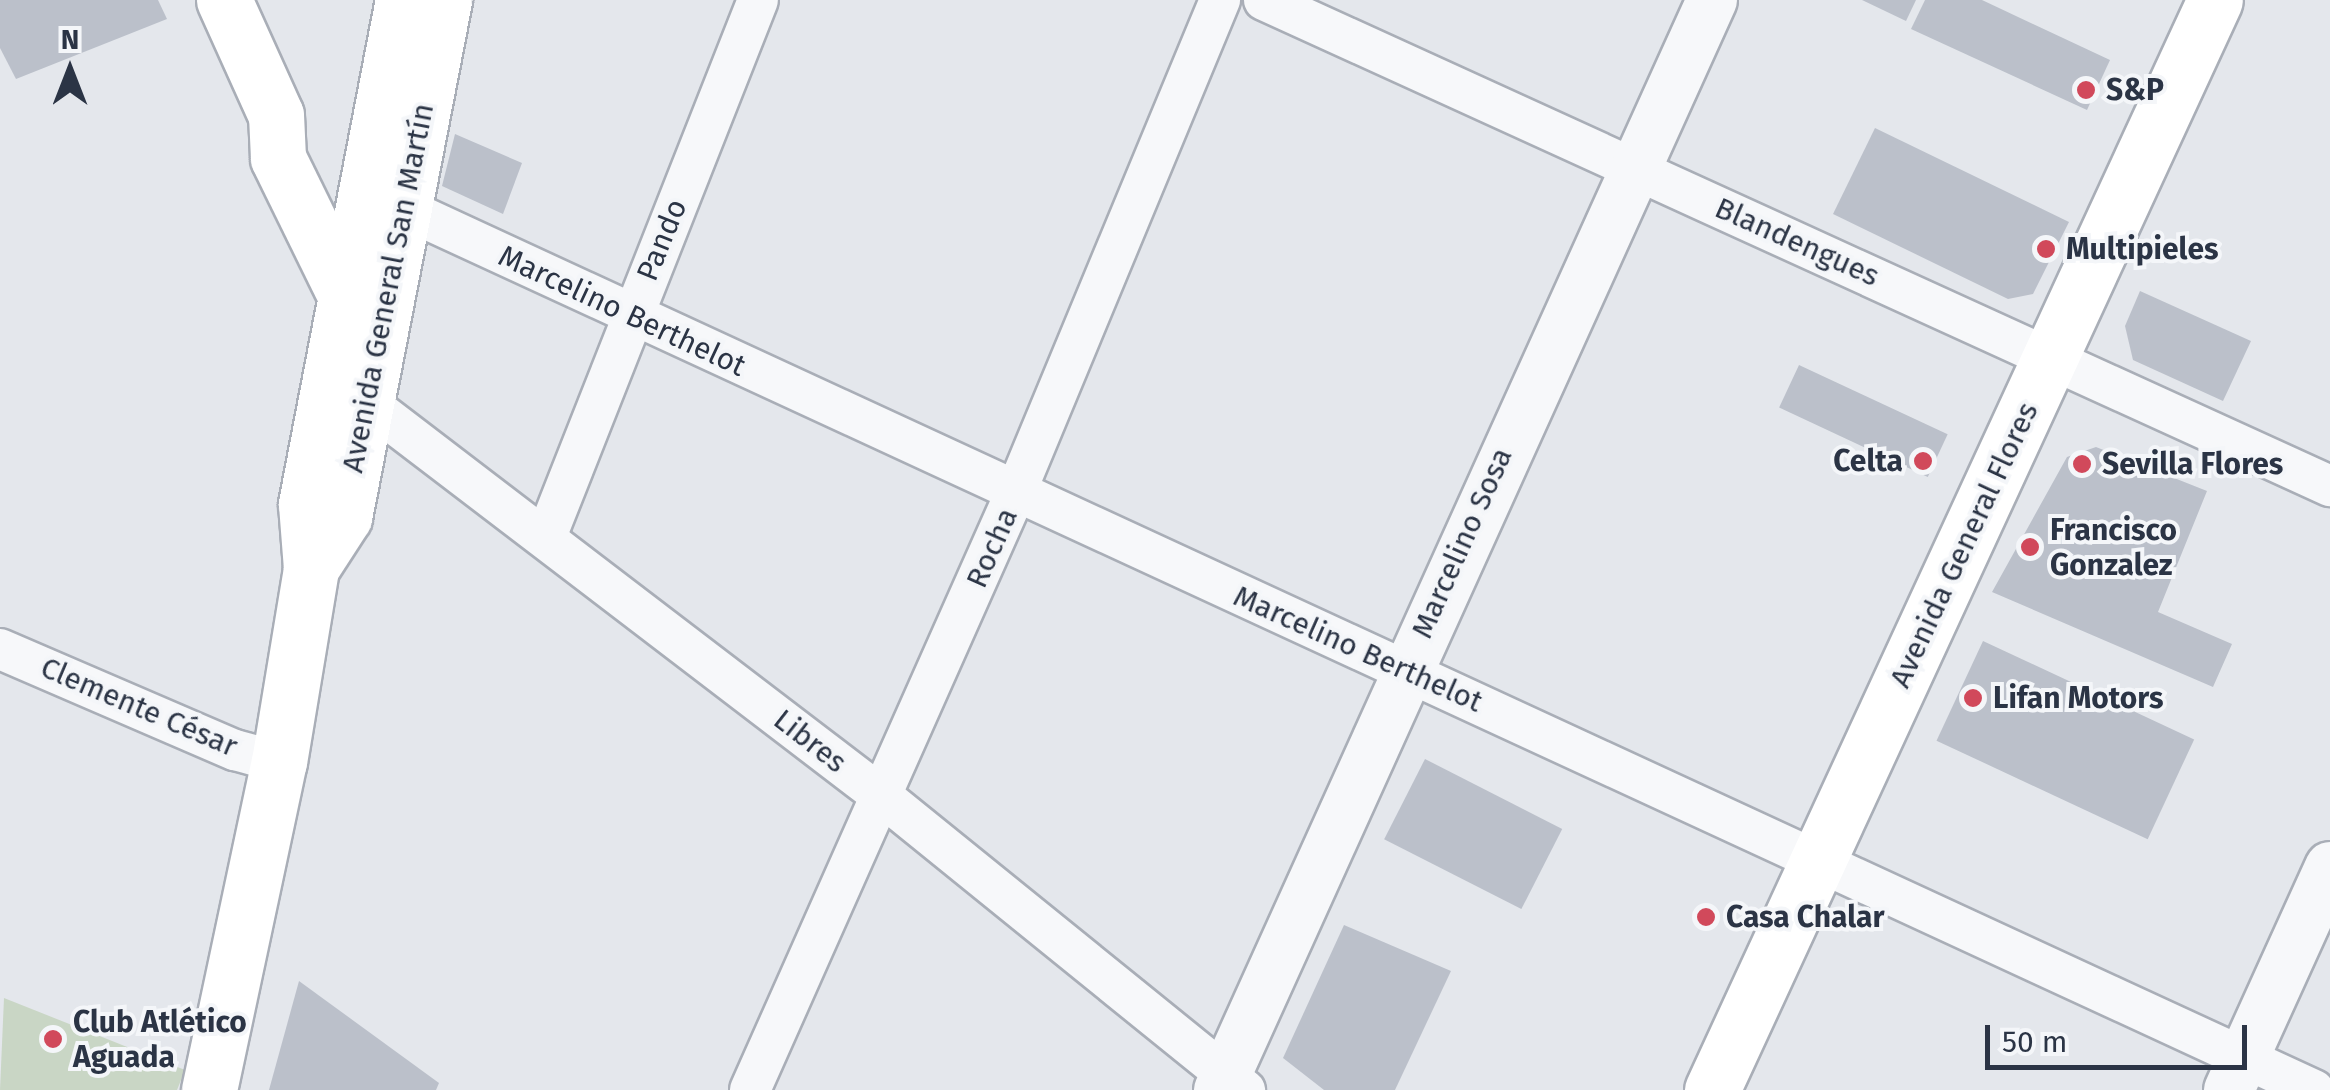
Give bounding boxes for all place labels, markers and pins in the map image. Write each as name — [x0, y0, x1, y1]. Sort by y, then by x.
place label: S&P — [2106, 72, 2164, 108]
marker: S&P — [2075, 79, 2097, 101]
place label: Multipieles — [2066, 231, 2218, 267]
marker: Multipieles — [2035, 238, 2057, 260]
place label: Celta — [1833, 443, 1903, 479]
place label: Sevilla Flores — [2102, 446, 2283, 482]
marker: Celta — [1912, 450, 1934, 472]
marker: Sevilla Flores — [2071, 453, 2093, 475]
place label: Francisco Gonzalez — [2050, 512, 2177, 582]
marker: Francisco Gonzalez — [2019, 536, 2041, 558]
place label: Lifan Motors — [1993, 680, 2163, 716]
marker: Lifan Motors — [1962, 687, 1984, 709]
place label: Casa Chalar — [1726, 899, 1884, 935]
marker: Casa Chalar — [1695, 906, 1717, 928]
place label: Club Atlético Aguada — [73, 1004, 247, 1074]
marker: Club Atlético Aguada — [42, 1028, 64, 1050]

